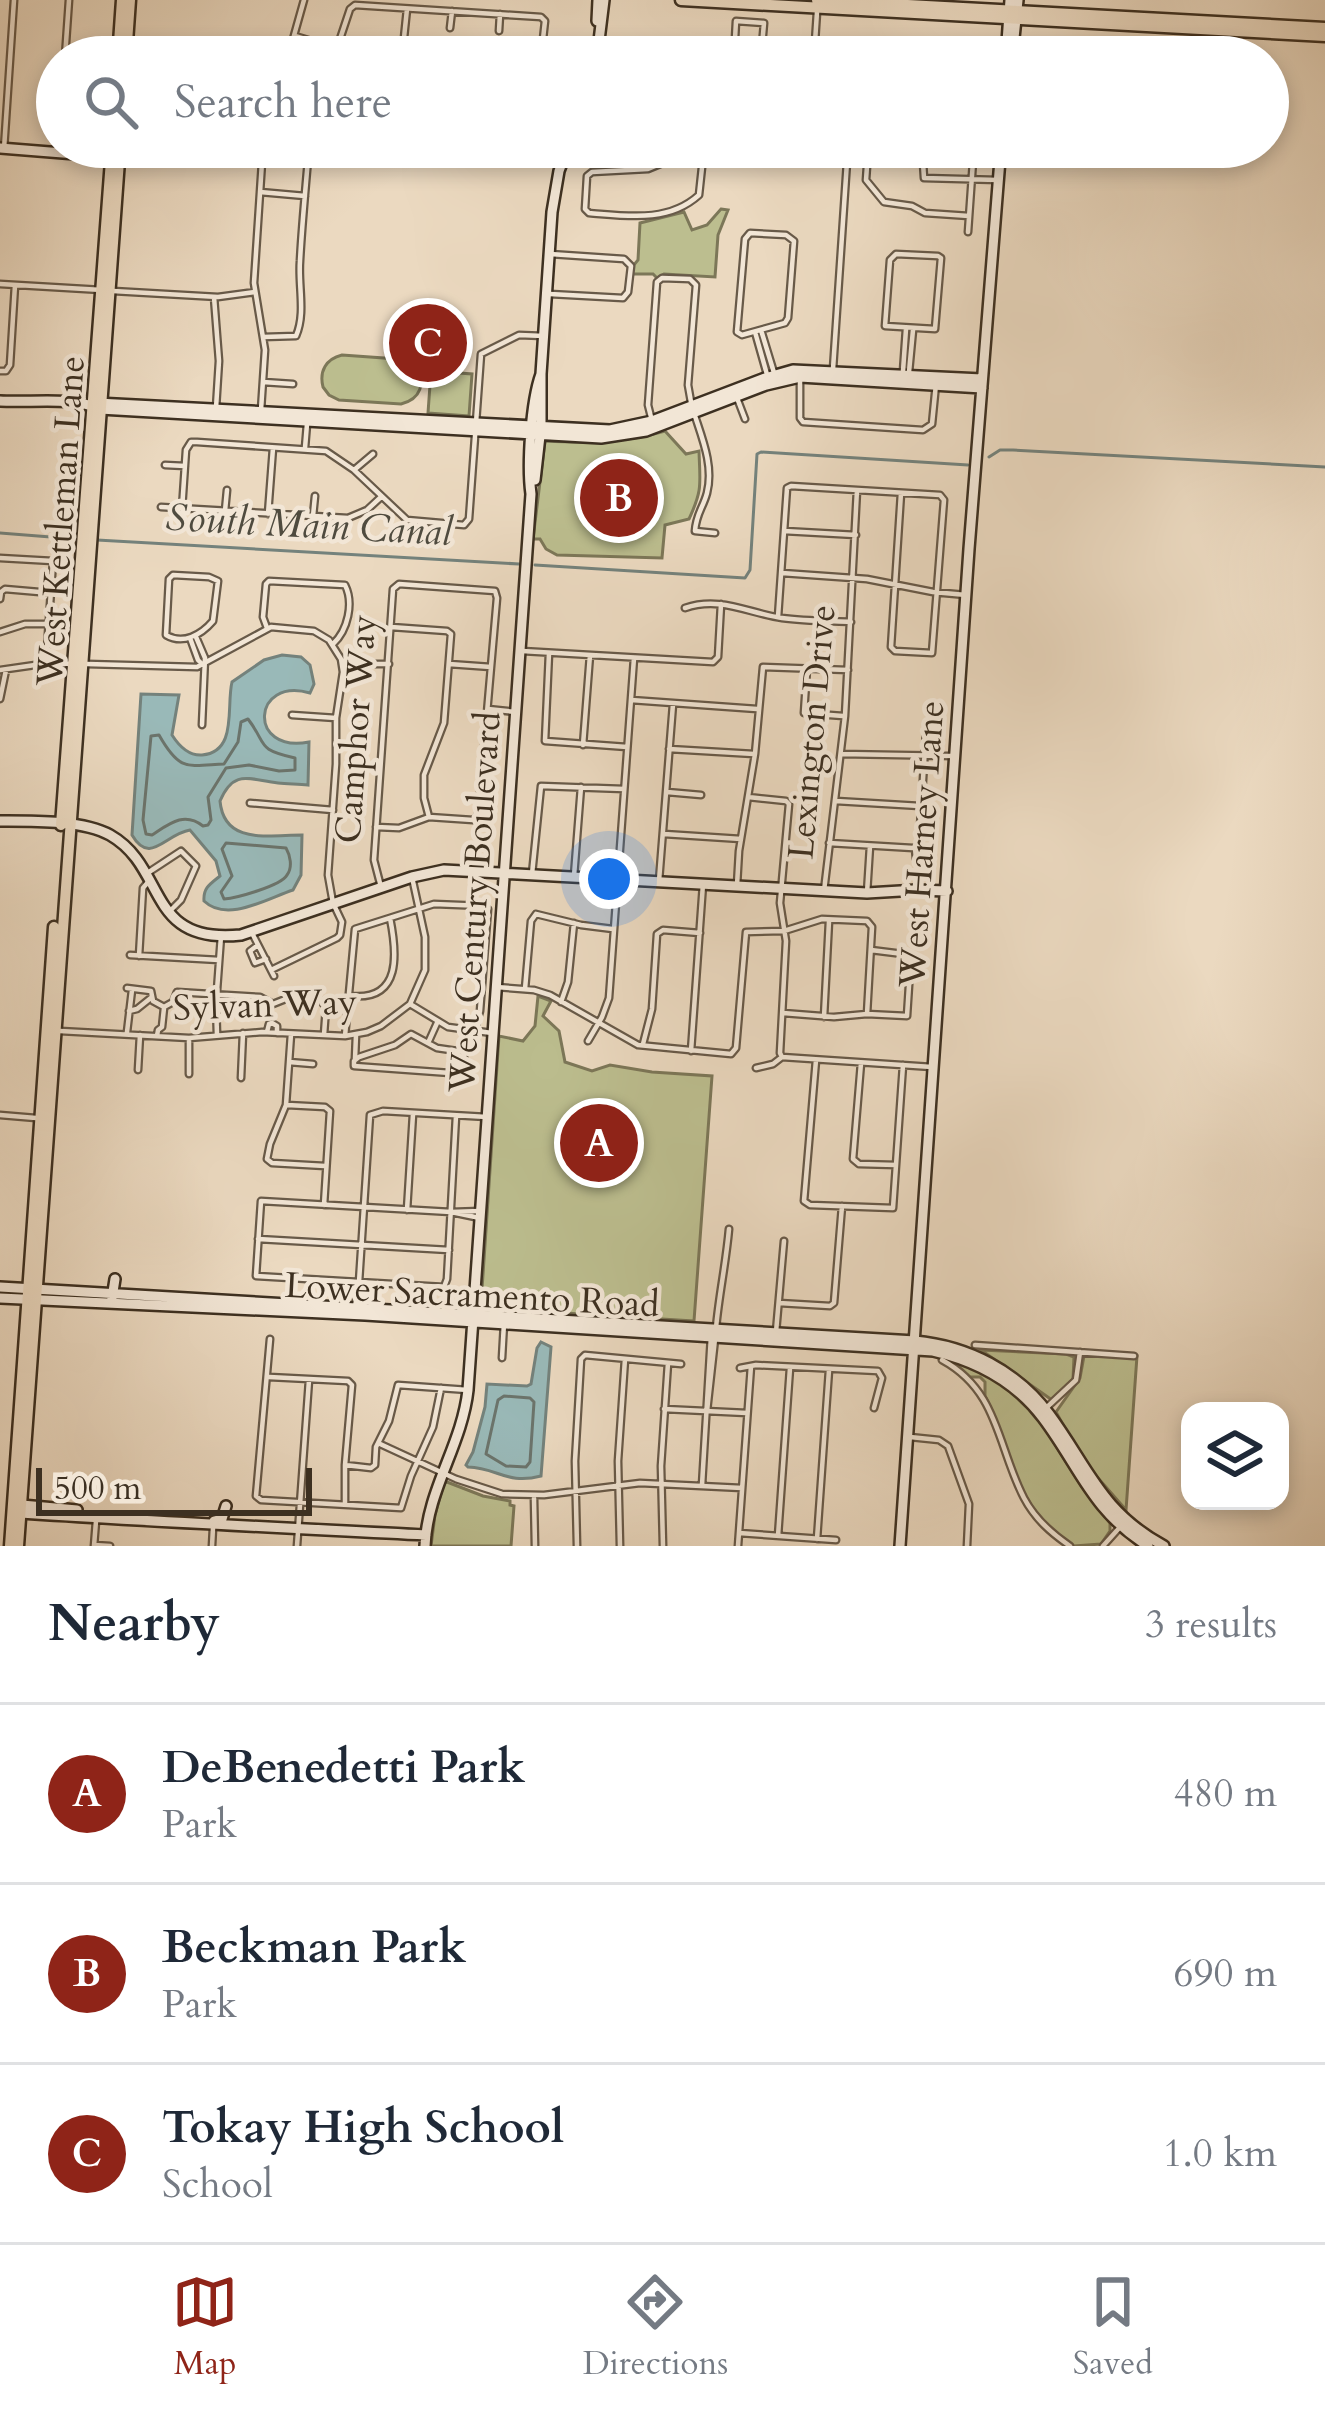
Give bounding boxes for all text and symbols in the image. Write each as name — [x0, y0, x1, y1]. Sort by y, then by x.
search box — [36, 36, 1289, 168]
icon: search — [78, 69, 144, 135]
text: Search here — [174, 72, 392, 133]
pin: C — [389, 298, 467, 388]
street label: West Kettleman Lane — [25, 354, 97, 689]
pin: B — [580, 453, 658, 543]
water label: South Main Canal — [164, 491, 455, 559]
street label: Lexington Drive — [776, 603, 848, 861]
street label: Camphor Way — [324, 613, 388, 845]
street label: West Harney Lane — [887, 699, 956, 990]
street label: West Century Boulevard — [437, 710, 513, 1095]
your location — [579, 849, 639, 909]
street label: Sylvan Way — [172, 977, 358, 1033]
pin: A — [560, 1098, 638, 1188]
street label: Lower Sacramento Road — [284, 1261, 660, 1329]
map controls — [1181, 1402, 1289, 1510]
button: layers — [1181, 1402, 1289, 1510]
scale bar — [36, 1462, 312, 1515]
text: 500 m — [54, 1466, 141, 1511]
text: Nearby — [48, 1589, 220, 1659]
text: 3 results — [1145, 1598, 1277, 1651]
text: DeBenedetti Park — [162, 1737, 525, 1798]
text: A — [72, 1767, 102, 1820]
text: 480 m — [1174, 1767, 1277, 1820]
text: Park — [162, 1798, 237, 1851]
text: Beckman Park — [162, 1917, 466, 1978]
text: B — [73, 1947, 101, 2000]
text: 690 m — [1174, 1947, 1277, 2000]
text: Park — [162, 1978, 237, 2031]
text: Tokay High School — [162, 2097, 564, 2158]
text: C — [72, 2127, 102, 2180]
text: 1.0 km — [1163, 2127, 1277, 2180]
text: School — [162, 2158, 273, 2211]
tab: Map — [172, 2269, 238, 2386]
tab: Directions — [583, 2269, 728, 2386]
tab: Saved — [1073, 2269, 1153, 2386]

